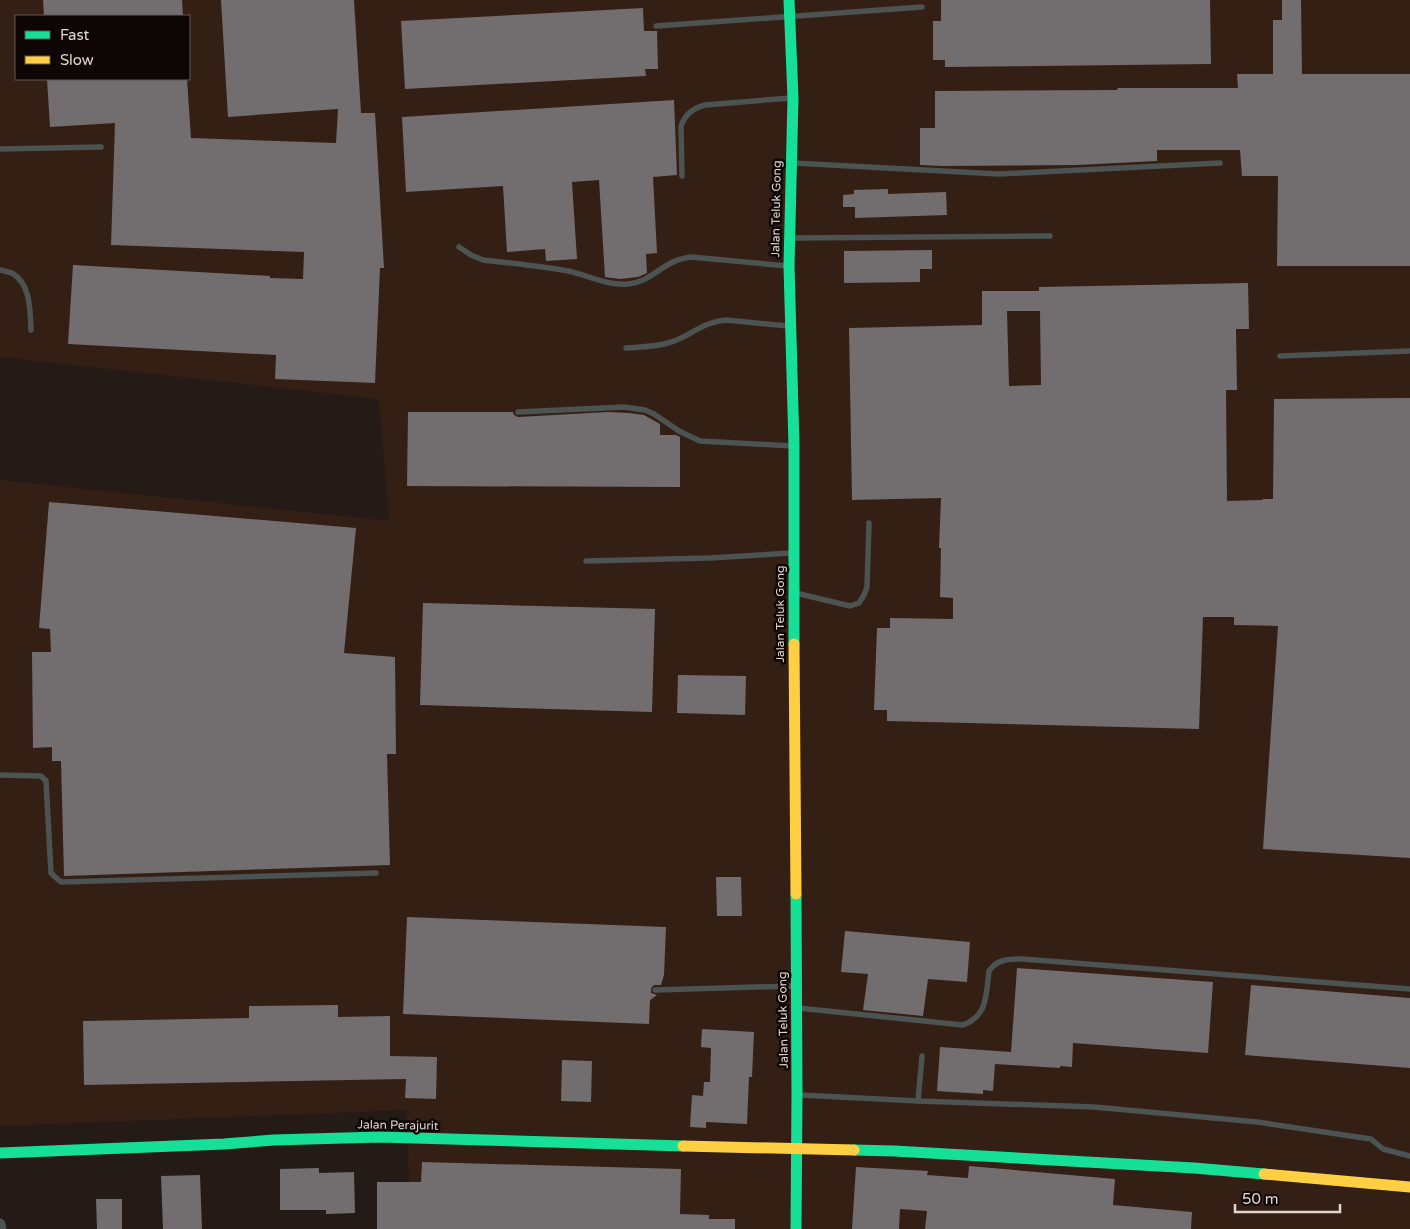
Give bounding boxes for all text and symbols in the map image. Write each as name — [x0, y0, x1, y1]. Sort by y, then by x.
legend — [15, 15, 190, 80]
text: Fast — [60, 26, 90, 44]
text: Slow — [60, 51, 94, 69]
street label: Jalan Teluk Gong — [768, 160, 784, 258]
street label: Jalan Teluk Gong — [773, 565, 787, 663]
street label: Jalan Teluk Gong — [775, 971, 791, 1069]
street label: Jalan Perajurit — [357, 1117, 439, 1133]
scale bar — [1235, 1182, 1340, 1214]
text: 50 m — [1242, 1190, 1279, 1208]

